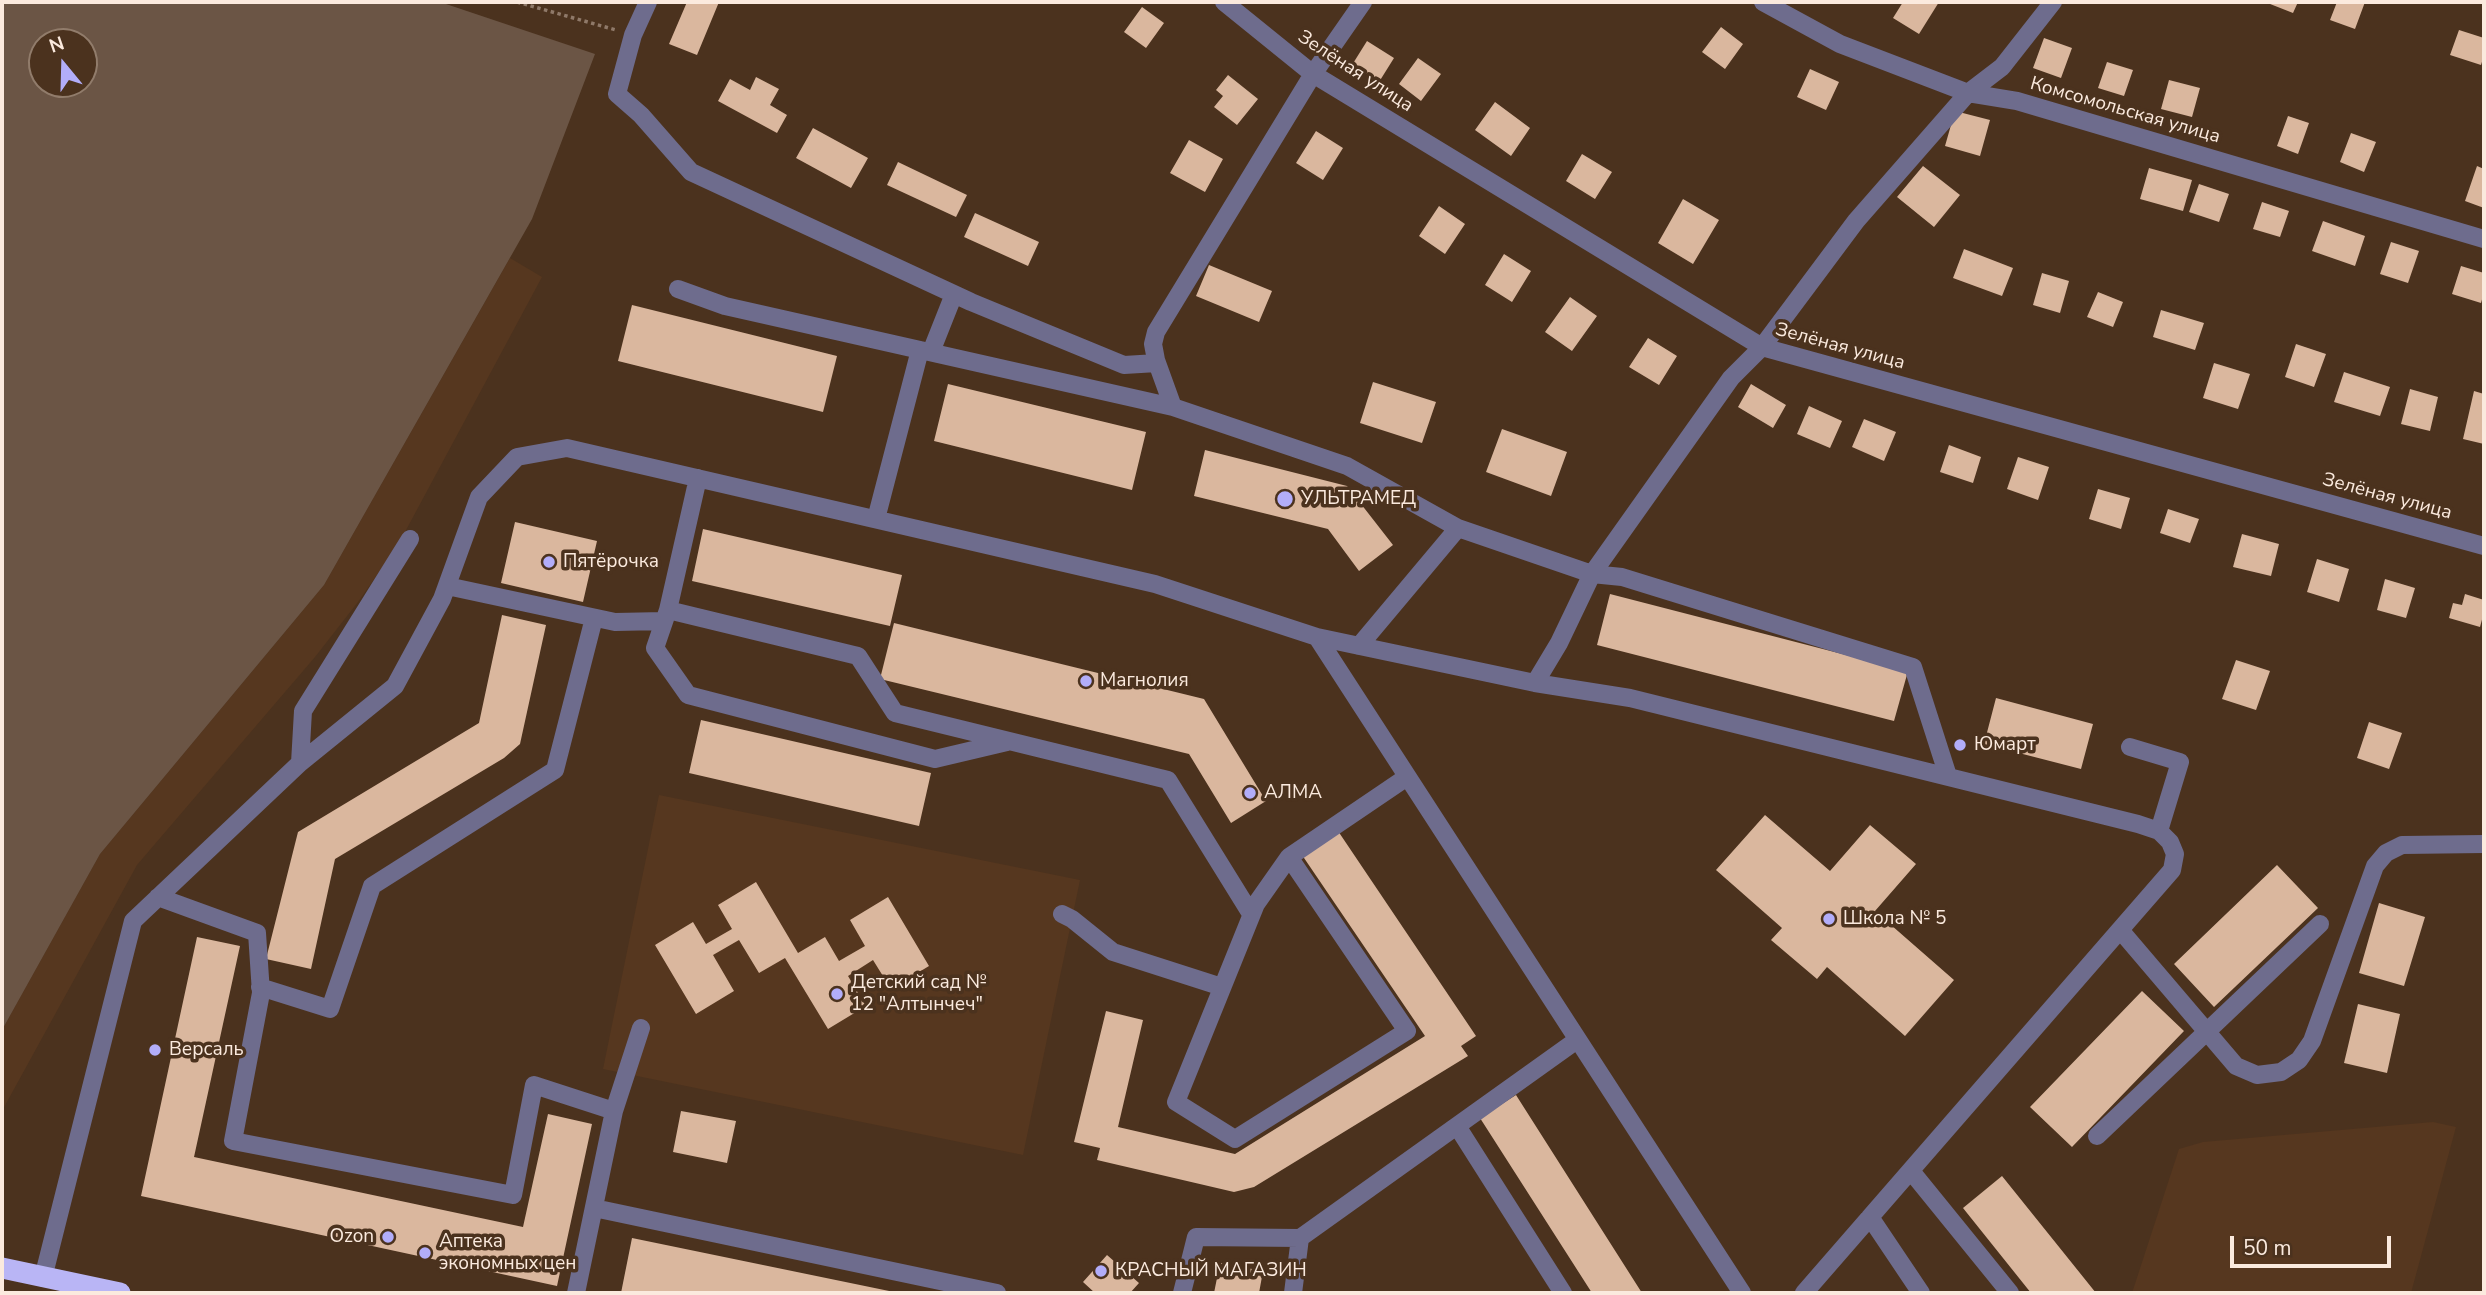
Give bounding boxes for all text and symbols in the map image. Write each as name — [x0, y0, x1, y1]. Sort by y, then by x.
street label: Зелёная улица — [1293, 26, 1417, 118]
north arrow — [28, 28, 98, 98]
text: N — [46, 30, 68, 60]
street label: Комсомольская улица — [2027, 73, 2223, 149]
street label: Зелёная улица — [1773, 319, 1907, 375]
street label: Зелёная улица — [2320, 469, 2454, 525]
place label: УЛЬТРАМЕД — [1301, 488, 1416, 510]
marker: УЛЬТРАМЕД — [1275, 489, 1295, 509]
place label: Пятёрочка — [563, 551, 659, 573]
marker: Пятёрочка — [541, 554, 557, 570]
place label: Магнолия — [1100, 670, 1189, 692]
marker: Магнолия — [1078, 673, 1094, 689]
place label: Юмарт — [1974, 734, 2036, 756]
marker: Юмарт — [1952, 737, 1968, 753]
place label: АЛМА — [1264, 782, 1322, 804]
marker: АЛМА — [1242, 785, 1258, 801]
place label: Школа № 5 — [1843, 908, 1946, 930]
marker: Школа № 5 — [1821, 911, 1837, 927]
place label: Детский сад № 12 "Алтынчеч" — [851, 972, 986, 1016]
marker: Детский сад № 12 "Алтынчеч" — [829, 986, 845, 1002]
place label: Версаль — [169, 1039, 244, 1061]
marker: Версаль — [147, 1042, 163, 1058]
scale bar — [2234, 1222, 2395, 1266]
place label: Ozon — [329, 1226, 374, 1248]
marker: Ozon — [380, 1229, 396, 1245]
place label: Аптека экономных цен — [439, 1231, 576, 1275]
text: 50 m — [2243, 1234, 2292, 1262]
marker: Аптека экономных цен — [417, 1245, 433, 1261]
place label: КРАСНЫЙ МАГАЗИН — [1115, 1260, 1307, 1282]
marker: КРАСНЫЙ МАГАЗИН — [1093, 1263, 1109, 1279]

